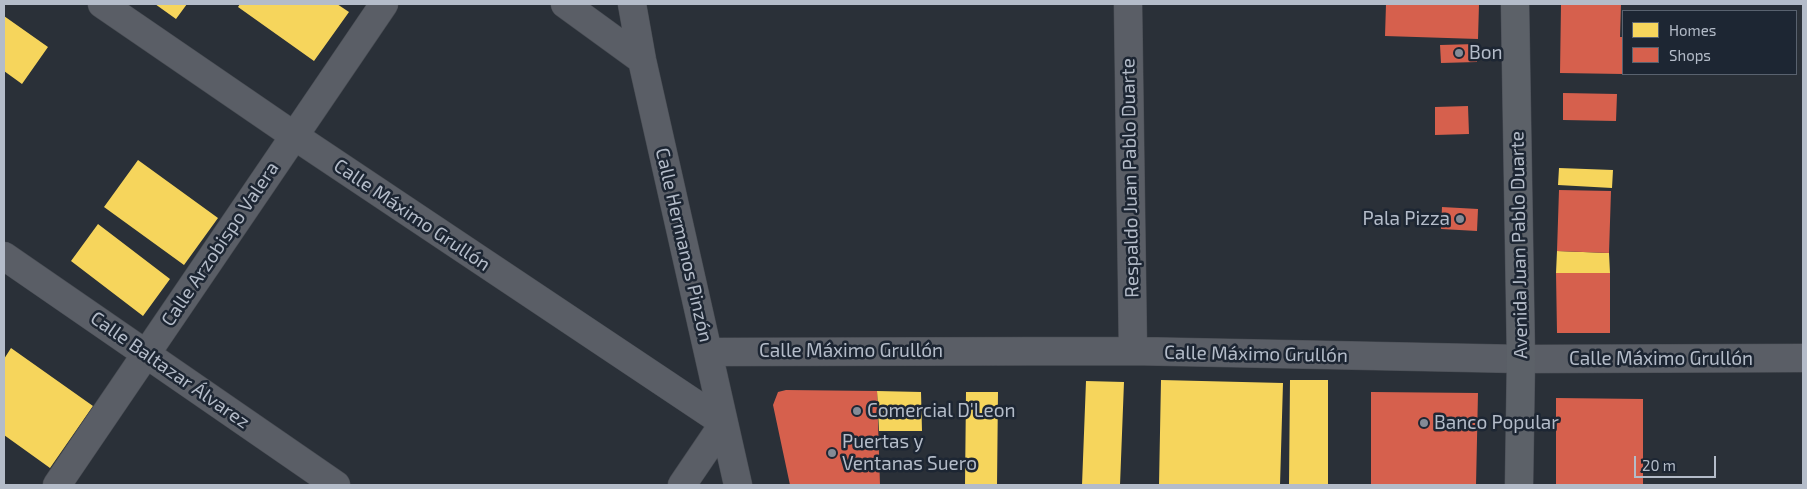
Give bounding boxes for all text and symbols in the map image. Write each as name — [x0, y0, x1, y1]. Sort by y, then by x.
legend — [1622, 10, 1797, 75]
text: Homes — [1669, 21, 1716, 39]
place label: Bon — [1469, 42, 1503, 64]
text: Shops — [1669, 46, 1711, 64]
marker: Bon — [1453, 47, 1465, 59]
street label: Respaldo Juan Pablo Duarte — [1117, 58, 1143, 298]
street label: Avenida Juan Pablo Duarte — [1506, 131, 1532, 359]
street label: Calle Hermanos Pinzón — [651, 146, 717, 344]
street label: Calle Máximo Grullón — [329, 154, 495, 276]
street label: Calle Arzobispo Valera — [156, 157, 284, 331]
place label: Pala Pizza — [1362, 208, 1450, 230]
marker: Pala Pizza — [1454, 213, 1466, 225]
street label: Calle Baltazar Álvarez — [86, 306, 254, 434]
street label: Calle Máximo Grullón — [759, 340, 943, 362]
street label: Calle Máximo Grullón — [1164, 341, 1348, 367]
street label: Calle Máximo Grullón — [1569, 348, 1753, 370]
place label: Comercial D'Leon — [867, 400, 1016, 422]
marker: Comercial D'Leon — [851, 405, 863, 417]
place label: Banco Popular — [1434, 412, 1559, 434]
marker: Banco Popular — [1418, 417, 1430, 429]
place label: Puertas y Ventanas Suero — [842, 431, 977, 475]
scale bar — [1637, 446, 1720, 478]
marker: Puertas y Ventanas Suero — [826, 447, 838, 459]
text: 20 m — [1642, 456, 1676, 474]

